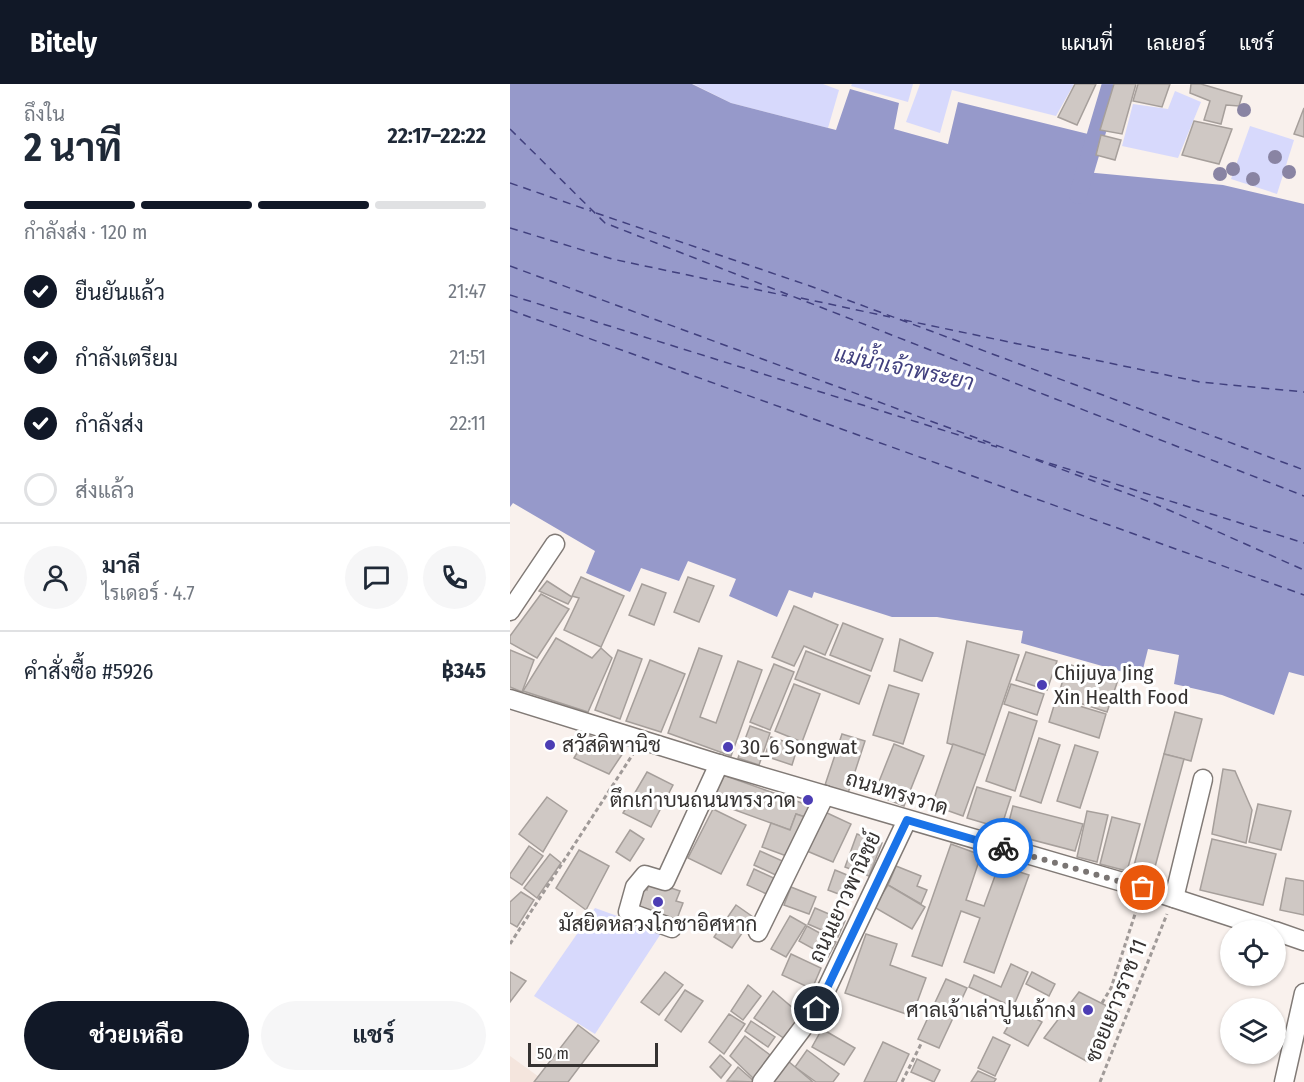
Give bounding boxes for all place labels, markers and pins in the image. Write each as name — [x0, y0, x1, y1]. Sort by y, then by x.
place label: Chijuya Jing Xin Health Food — [1054, 660, 1189, 710]
marker: Chijuya Jing Xin Health Food — [1035, 678, 1049, 692]
place label: สวัสดิพานิช — [562, 732, 661, 758]
place label: 30_6 Songwat — [740, 734, 858, 760]
marker: สวัสดิพานิช — [543, 738, 557, 752]
marker: 30_6 Songwat — [721, 740, 735, 754]
place label: ตึกเก่าบนถนนทรงวาด — [610, 787, 796, 813]
marker: ตึกเก่าบนถนนทรงวาด — [801, 793, 815, 807]
pin — [1117, 862, 1168, 913]
marker: มัสยิดหลวงโกชาอิศหาก — [651, 895, 665, 909]
place label: มัสยิดหลวงโกชาอิศหาก — [559, 911, 757, 937]
pin — [791, 983, 842, 1034]
place label: ศาลเจ้าเล่าปูนเถ้ากง — [906, 997, 1076, 1025]
marker: ศาลเจ้าเล่าปูนเถ้ากง — [1081, 1003, 1095, 1017]

